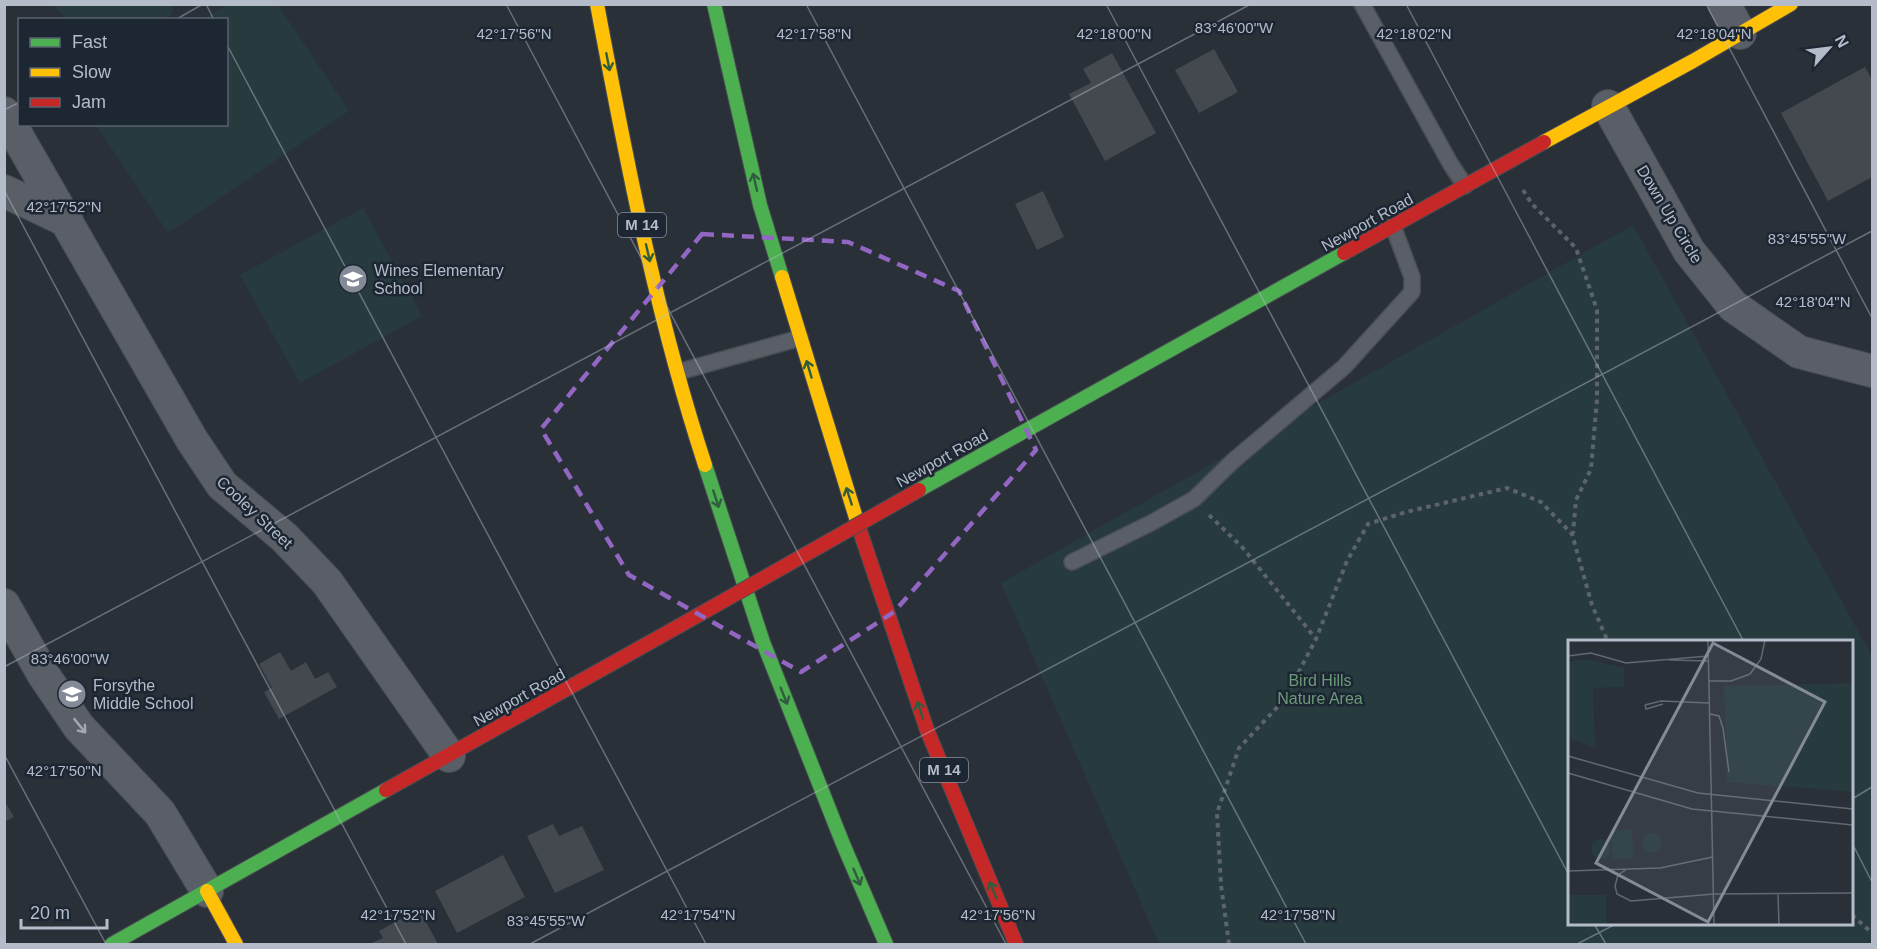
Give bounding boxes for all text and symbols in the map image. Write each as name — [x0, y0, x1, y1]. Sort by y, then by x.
legend — [18, 18, 228, 126]
north arrow — [1799, 18, 1859, 78]
text: 83°46'00"W — [1195, 19, 1274, 36]
text: 42°17'56"N — [476, 25, 552, 42]
text: 42°17'58"N — [776, 25, 852, 42]
text: 42°18'00"N — [1076, 25, 1152, 42]
text: 42°18'02"N — [1376, 25, 1452, 42]
text: 42°18'04"N — [1676, 25, 1752, 42]
text: Fast — [72, 32, 107, 52]
text: N — [1832, 32, 1852, 50]
one-way arrow — [603, 52, 614, 71]
text: Slow — [72, 62, 112, 82]
text: Jam — [72, 92, 106, 112]
street label: Down Up Circle — [1634, 162, 1706, 266]
one-way arrow — [748, 173, 760, 192]
street label: Newport Road — [1318, 190, 1416, 255]
text: 42°17'52"N — [26, 198, 102, 215]
road number: M 14 — [618, 213, 666, 237]
text: 83°45'55"W — [1768, 230, 1847, 247]
one-way arrow — [643, 243, 655, 262]
place label: Wines Elementary School — [374, 262, 504, 297]
school or university icon: Wines Elementary School — [337, 263, 369, 295]
text: 42°18'04"N — [1775, 293, 1851, 310]
one-way arrow — [803, 360, 814, 379]
street label: Newport Road — [893, 426, 991, 491]
street label: Cooley Street — [213, 473, 296, 552]
one-way arrow — [843, 487, 854, 506]
one-way arrow — [712, 489, 723, 508]
inset map — [1568, 640, 1853, 925]
text: 83°46'00"W — [31, 650, 110, 667]
street label: Newport Road — [470, 665, 568, 730]
park label: Bird Hills Nature Area — [1277, 672, 1363, 707]
place label: Forsythe Middle School — [93, 677, 194, 712]
school or university icon: Forsythe Middle School — [56, 678, 88, 710]
one-way arrow — [779, 686, 790, 705]
one-way arrow — [914, 701, 925, 720]
one-way arrow — [73, 718, 86, 734]
road number: M 14 — [920, 758, 968, 782]
text: 42°17'50"N — [26, 762, 102, 779]
one-way arrow — [852, 867, 863, 886]
one-way arrow — [987, 882, 998, 900]
scale bar — [21, 892, 106, 930]
text: 20 m — [30, 903, 70, 923]
text: 42°17'52"N — [360, 906, 436, 923]
text: 42°17'54"N — [660, 906, 736, 923]
text: 42°17'56"N — [960, 906, 1036, 923]
text: 42°17'58"N — [1260, 906, 1336, 923]
text: 83°45'55"W — [507, 912, 586, 929]

